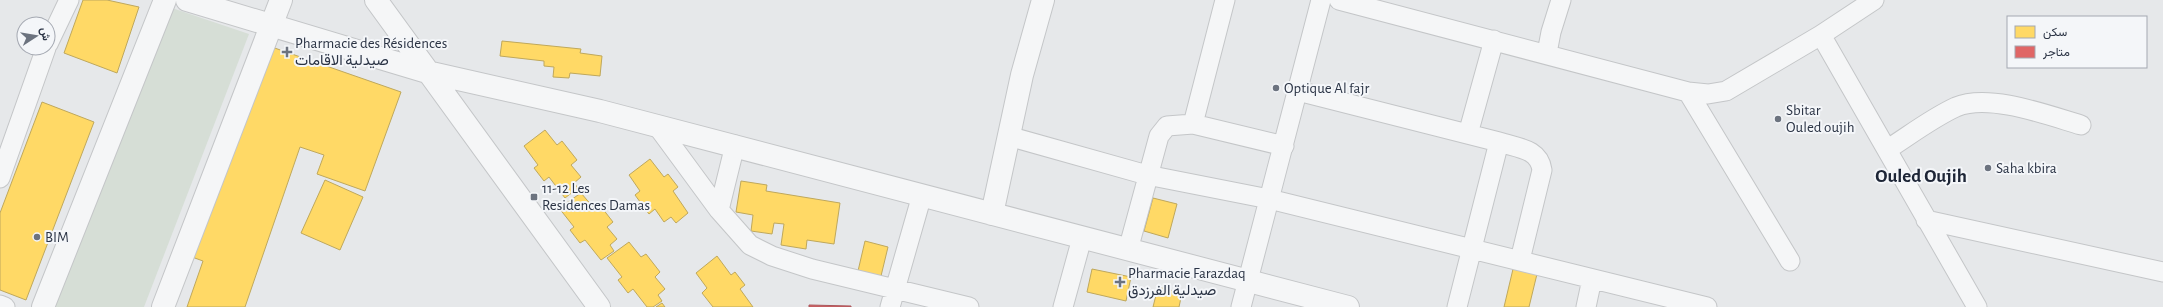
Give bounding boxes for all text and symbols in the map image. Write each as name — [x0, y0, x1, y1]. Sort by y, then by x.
north arrow — [16, 16, 56, 56]
legend — [2007, 16, 2147, 68]
text: ش — [38, 26, 52, 42]
text: سكن — [2043, 26, 2067, 40]
place label: Pharmacie des Résidences صيدلية الاقامات — [295, 36, 447, 69]
text: متاجر — [2042, 46, 2070, 60]
marker: Pharmacie des Résidences صيدلية الاقامات — [282, 47, 292, 57]
place label: Optique Al fajr — [1284, 81, 1369, 96]
marker: Optique Al fajr — [1271, 83, 1281, 93]
place label: Sbitar Ouled oujih — [1786, 103, 1854, 135]
marker: Sbitar Ouled oujih — [1773, 114, 1783, 124]
place label: Saha kbira — [1996, 161, 2057, 176]
marker: Saha kbira — [1983, 163, 1993, 173]
district label: Ouled Oujih — [1875, 167, 1967, 186]
place label: 11-12 Les Residences Damas — [542, 181, 650, 213]
marker: 11-12 Les Residences Damas — [529, 192, 539, 202]
place label: BIM — [45, 230, 69, 245]
marker: BIM — [32, 232, 42, 242]
place label: Pharmacie Farazdaq صيدلية الفرزدق — [1128, 266, 1246, 299]
marker: Pharmacie Farazdaq صيدلية الفرزدق — [1115, 277, 1125, 287]

